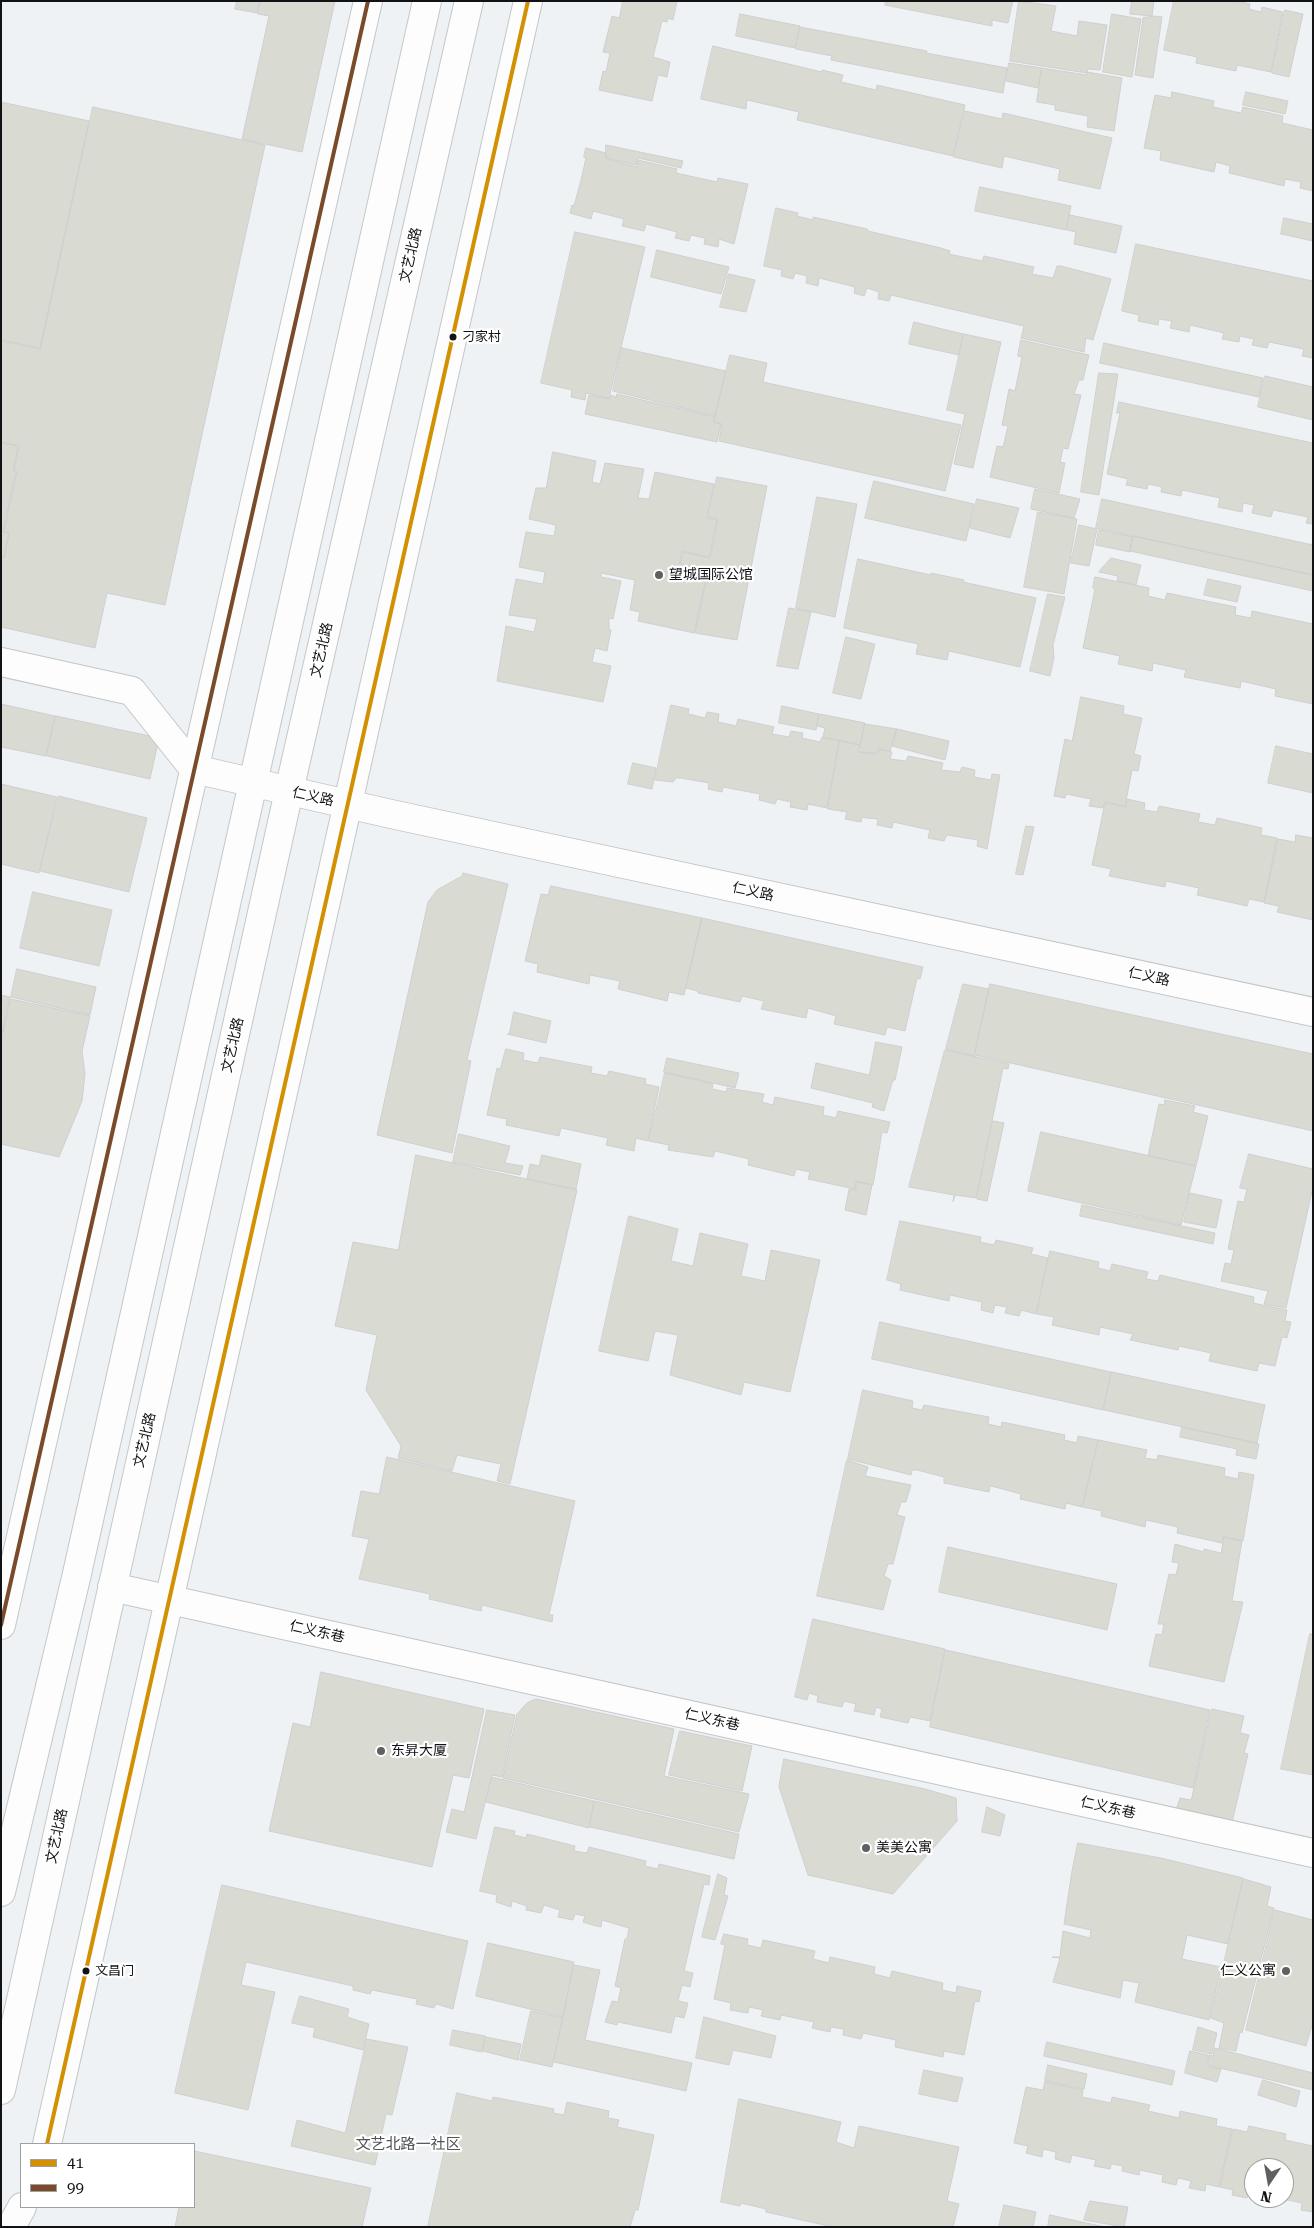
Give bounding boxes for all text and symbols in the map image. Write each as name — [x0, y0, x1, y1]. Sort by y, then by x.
street label: 文艺北路 — [397, 226, 425, 284]
place label: 刁家村 — [462, 329, 501, 345]
marker: 刁家村 — [448, 332, 458, 342]
place label: 望城国际公馆 — [669, 567, 753, 583]
marker: 望城国际公馆 — [653, 569, 665, 581]
street label: 文艺北路 — [308, 621, 336, 679]
street label: 仁义路 — [291, 784, 335, 810]
street label: 仁义路 — [731, 879, 775, 905]
street label: 仁义路 — [1127, 964, 1171, 990]
street label: 文艺北路 — [219, 1016, 247, 1074]
street label: 文艺北路 — [131, 1411, 159, 1469]
street label: 仁义东巷 — [288, 1618, 346, 1646]
street label: 仁义东巷 — [683, 1706, 741, 1734]
place label: 东昇大厦 — [391, 1743, 447, 1759]
marker: 东昇大厦 — [375, 1745, 387, 1757]
street label: 仁义东巷 — [1079, 1794, 1137, 1822]
street label: 文艺北路 — [43, 1807, 71, 1865]
place label: 美美公寓 — [876, 1840, 932, 1856]
marker: 美美公寓 — [860, 1842, 872, 1854]
place label: 文昌门 — [95, 1963, 134, 1979]
place label: 仁义公寓 — [1220, 1963, 1276, 1979]
marker: 仁义公寓 — [1280, 1965, 1292, 1977]
marker: 文昌门 — [81, 1966, 91, 1976]
district label: 文艺北路一社区 — [356, 2136, 460, 2154]
legend — [20, 2143, 195, 2208]
text: 41 — [67, 2154, 84, 2172]
north arrow — [1244, 2158, 1294, 2208]
text: 99 — [67, 2179, 84, 2197]
text: N — [1259, 2188, 1273, 2206]

